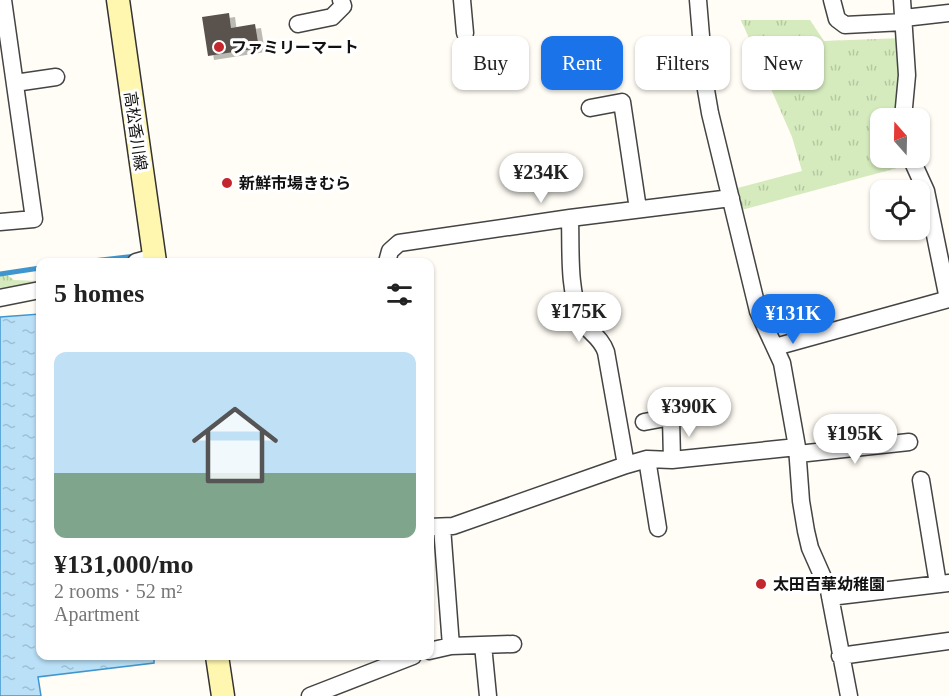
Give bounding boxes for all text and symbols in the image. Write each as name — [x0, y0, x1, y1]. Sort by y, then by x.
chip: Buy — [452, 36, 529, 90]
chip: Rent — [541, 36, 623, 90]
chip: Filters — [635, 36, 730, 90]
chip: New — [742, 36, 824, 90]
place label: ファミリーマート — [231, 39, 359, 56]
marker: ファミリーマート — [212, 40, 226, 54]
street label: 高松香川線 — [122, 90, 149, 172]
north arrow — [870, 108, 930, 168]
map controls — [870, 108, 930, 240]
pin: ¥234K — [499, 153, 583, 204]
text: ¥234K — [513, 161, 569, 183]
place label: 新鮮市場きむら — [239, 175, 351, 192]
marker: 新鮮市場きむら — [220, 176, 234, 190]
button: locate — [870, 180, 930, 240]
icon: filters — [383, 278, 416, 311]
text: 5 homes — [54, 279, 144, 308]
pin: ¥175K — [537, 292, 621, 343]
pin: ¥131K — [751, 294, 835, 345]
text: ¥175K — [551, 300, 607, 322]
text: ¥131K — [765, 302, 821, 324]
pin: ¥390K — [647, 387, 731, 438]
icon: home — [181, 391, 289, 499]
text: ¥390K — [661, 395, 717, 417]
pin: ¥195K — [813, 414, 897, 465]
text: ¥195K — [827, 422, 883, 444]
text: ¥131,000/mo — [54, 550, 193, 579]
place label: 太田百華幼稚園 — [773, 576, 885, 593]
marker: 太田百華幼稚園 — [754, 577, 768, 591]
text: 2 rooms · 52 m² — [54, 580, 182, 602]
text: Apartment — [54, 603, 140, 625]

